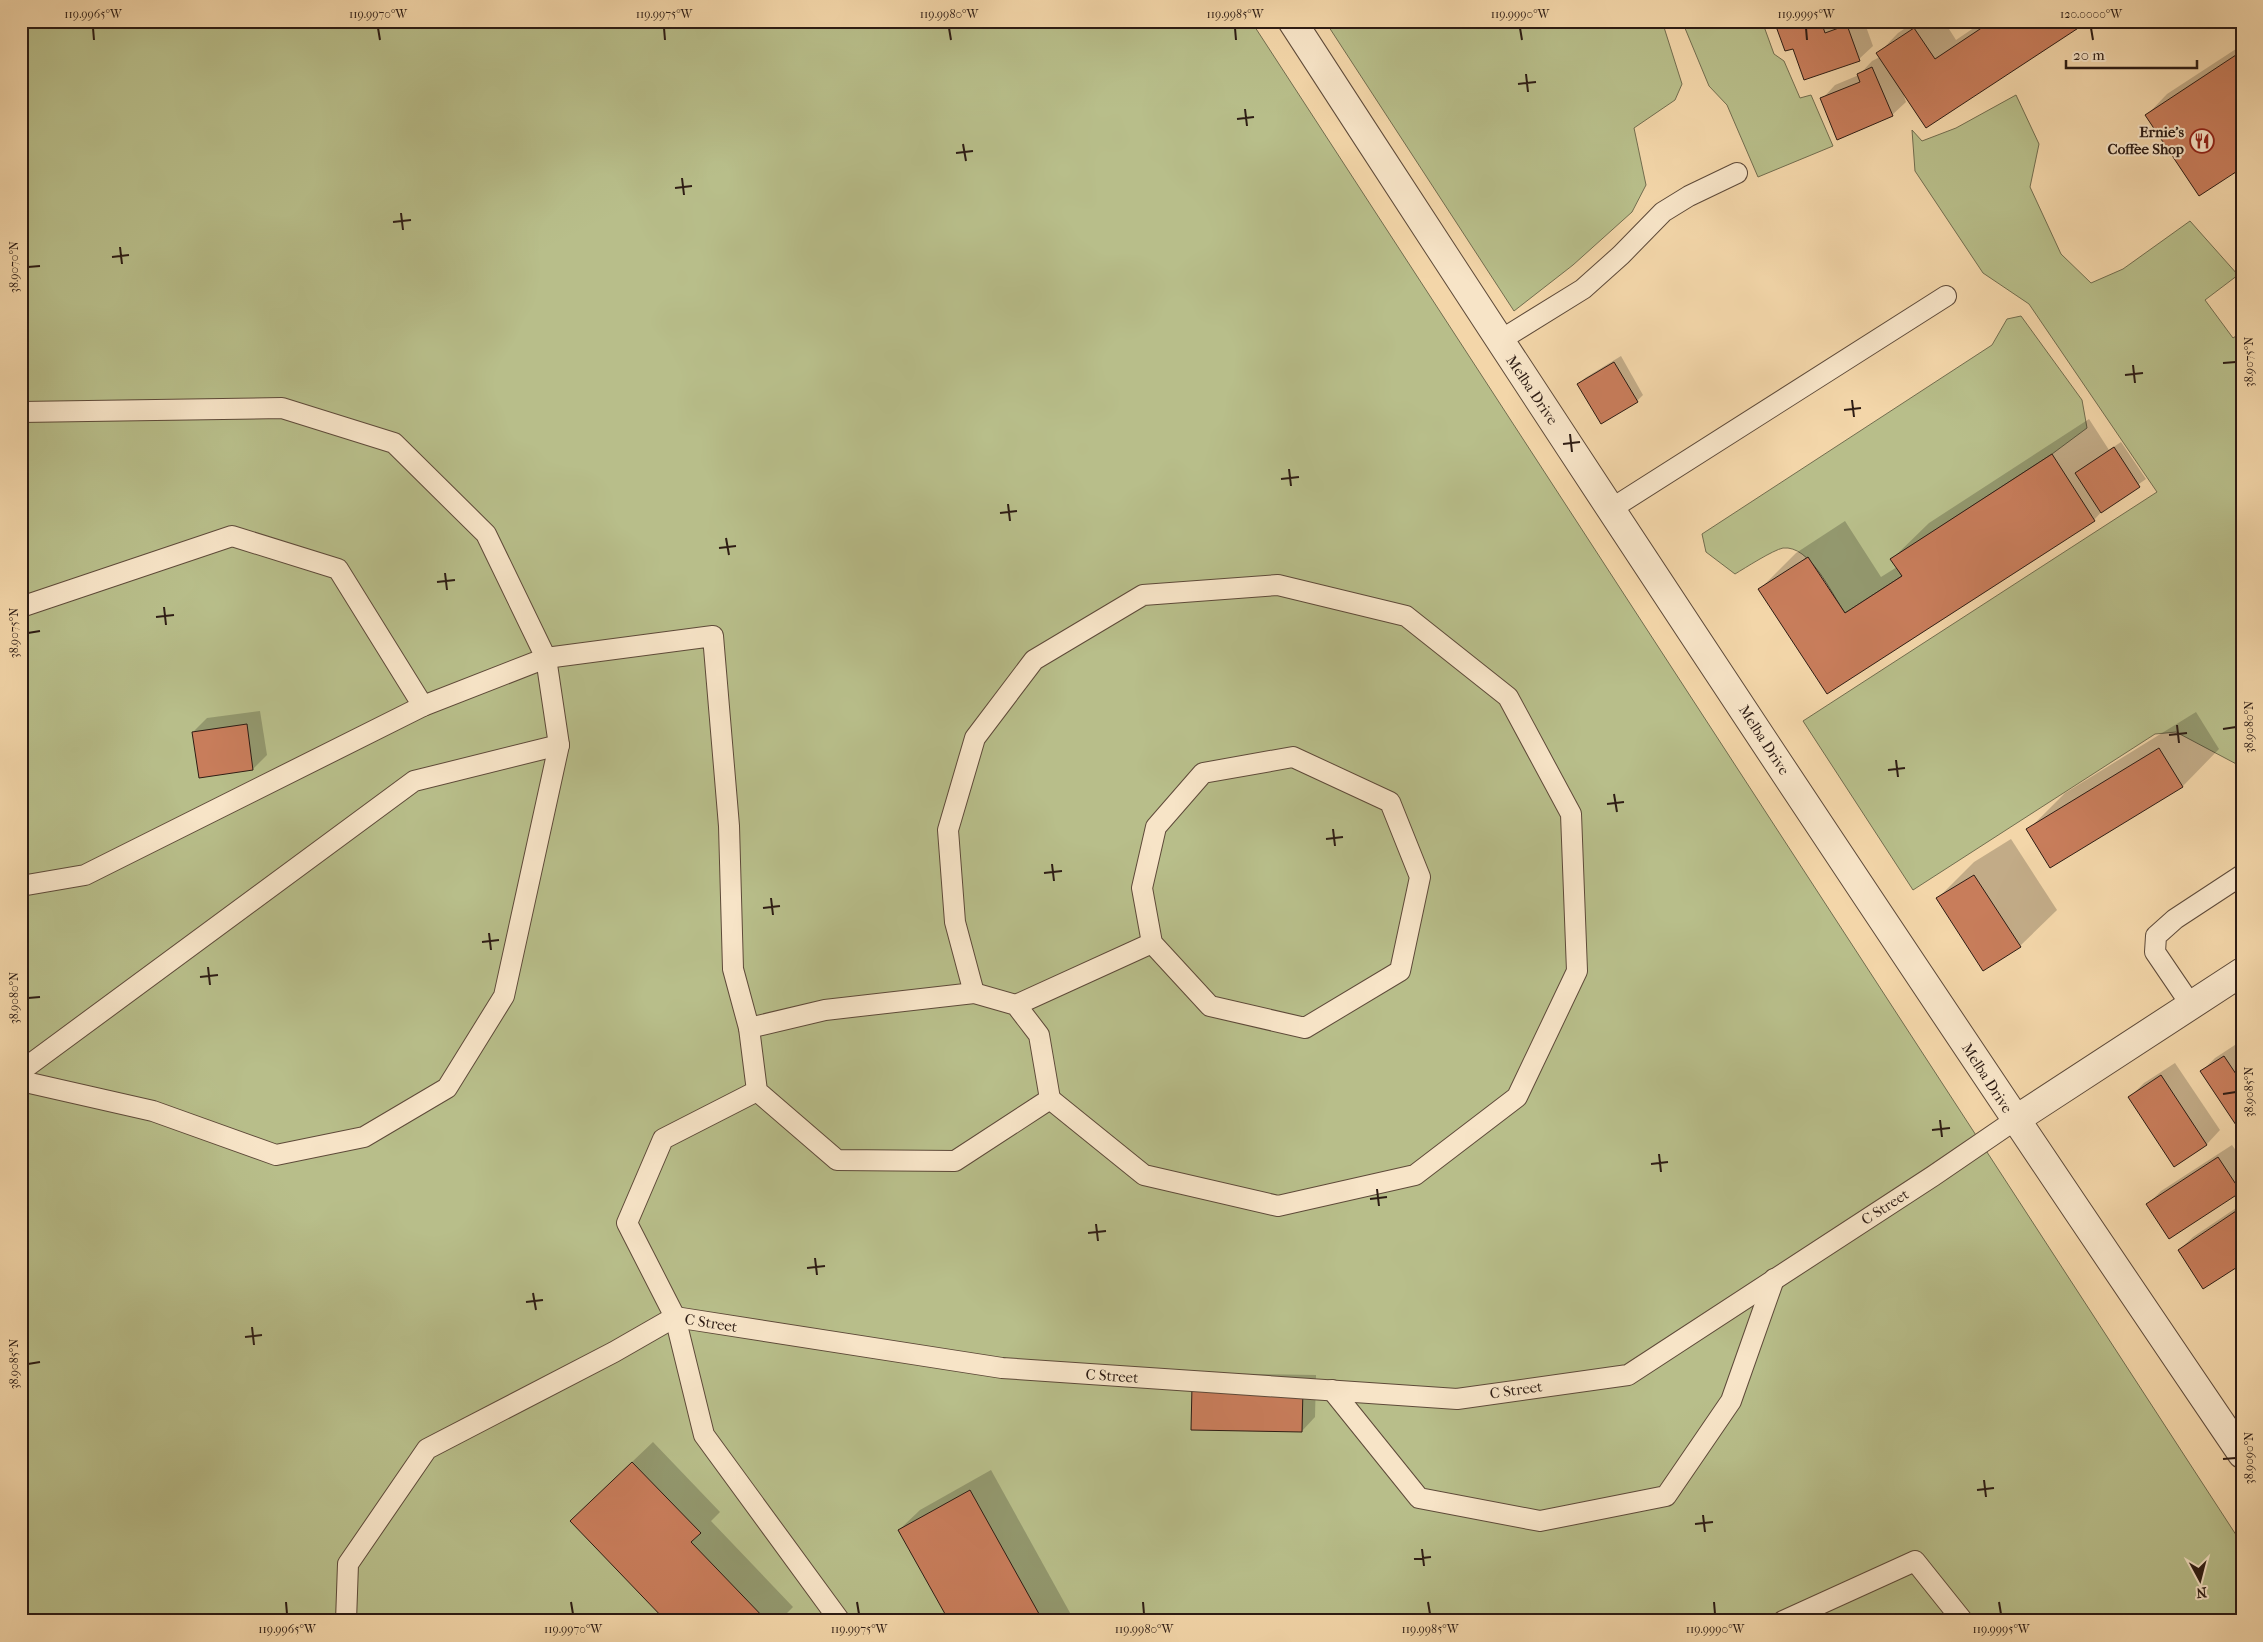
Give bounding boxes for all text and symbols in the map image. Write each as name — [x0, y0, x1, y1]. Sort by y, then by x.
text: 119.9965°W — [64, 7, 123, 21]
text: 119.9970°W — [349, 7, 408, 21]
text: 119.9975°W — [636, 7, 694, 21]
text: 119.9980°W — [920, 7, 979, 21]
text: 119.9985°W — [1207, 7, 1265, 21]
text: 119.9990°W — [1491, 7, 1551, 21]
text: 119.9995°W — [1777, 7, 1836, 21]
text: 120.0000°W — [2060, 7, 2123, 21]
scale bar — [2066, 38, 2197, 70]
text: 20 m — [2073, 46, 2105, 64]
place label: Ernie's Coffee Shop — [2108, 123, 2184, 158]
restaurant icon: Ernie's Coffee Shop — [2189, 128, 2215, 154]
text: 38.9070°N — [7, 241, 21, 293]
text: 38.9075°N — [2242, 337, 2256, 387]
street label: Melba Drive — [1502, 352, 1562, 429]
text: 38.9075°N — [7, 608, 21, 658]
text: 38.9080°N — [2242, 701, 2256, 753]
street label: Melba Drive — [1735, 702, 1794, 779]
text: 38.9080°N — [7, 972, 21, 1024]
street label: Melba Drive — [1958, 1040, 2017, 1117]
text: 38.9085°N — [2242, 1067, 2256, 1117]
street label: C Street — [1858, 1185, 1913, 1229]
street label: C Street — [683, 1310, 739, 1336]
text: 38.9085°N — [7, 1339, 21, 1389]
street label: C Street — [1085, 1365, 1140, 1387]
street label: C Street — [1489, 1377, 1544, 1403]
text: 38.9090°N — [2242, 1432, 2256, 1484]
north arrow — [2176, 1554, 2226, 1604]
text: N — [2195, 1583, 2208, 1602]
text: 119.9965°W — [258, 1622, 317, 1636]
text: 119.9970°W — [544, 1622, 603, 1636]
text: 119.9975°W — [831, 1622, 889, 1636]
text: 119.9980°W — [1115, 1622, 1174, 1636]
text: 119.9985°W — [1402, 1622, 1460, 1636]
text: 119.9990°W — [1686, 1622, 1746, 1636]
text: 119.9995°W — [1972, 1622, 2031, 1636]

